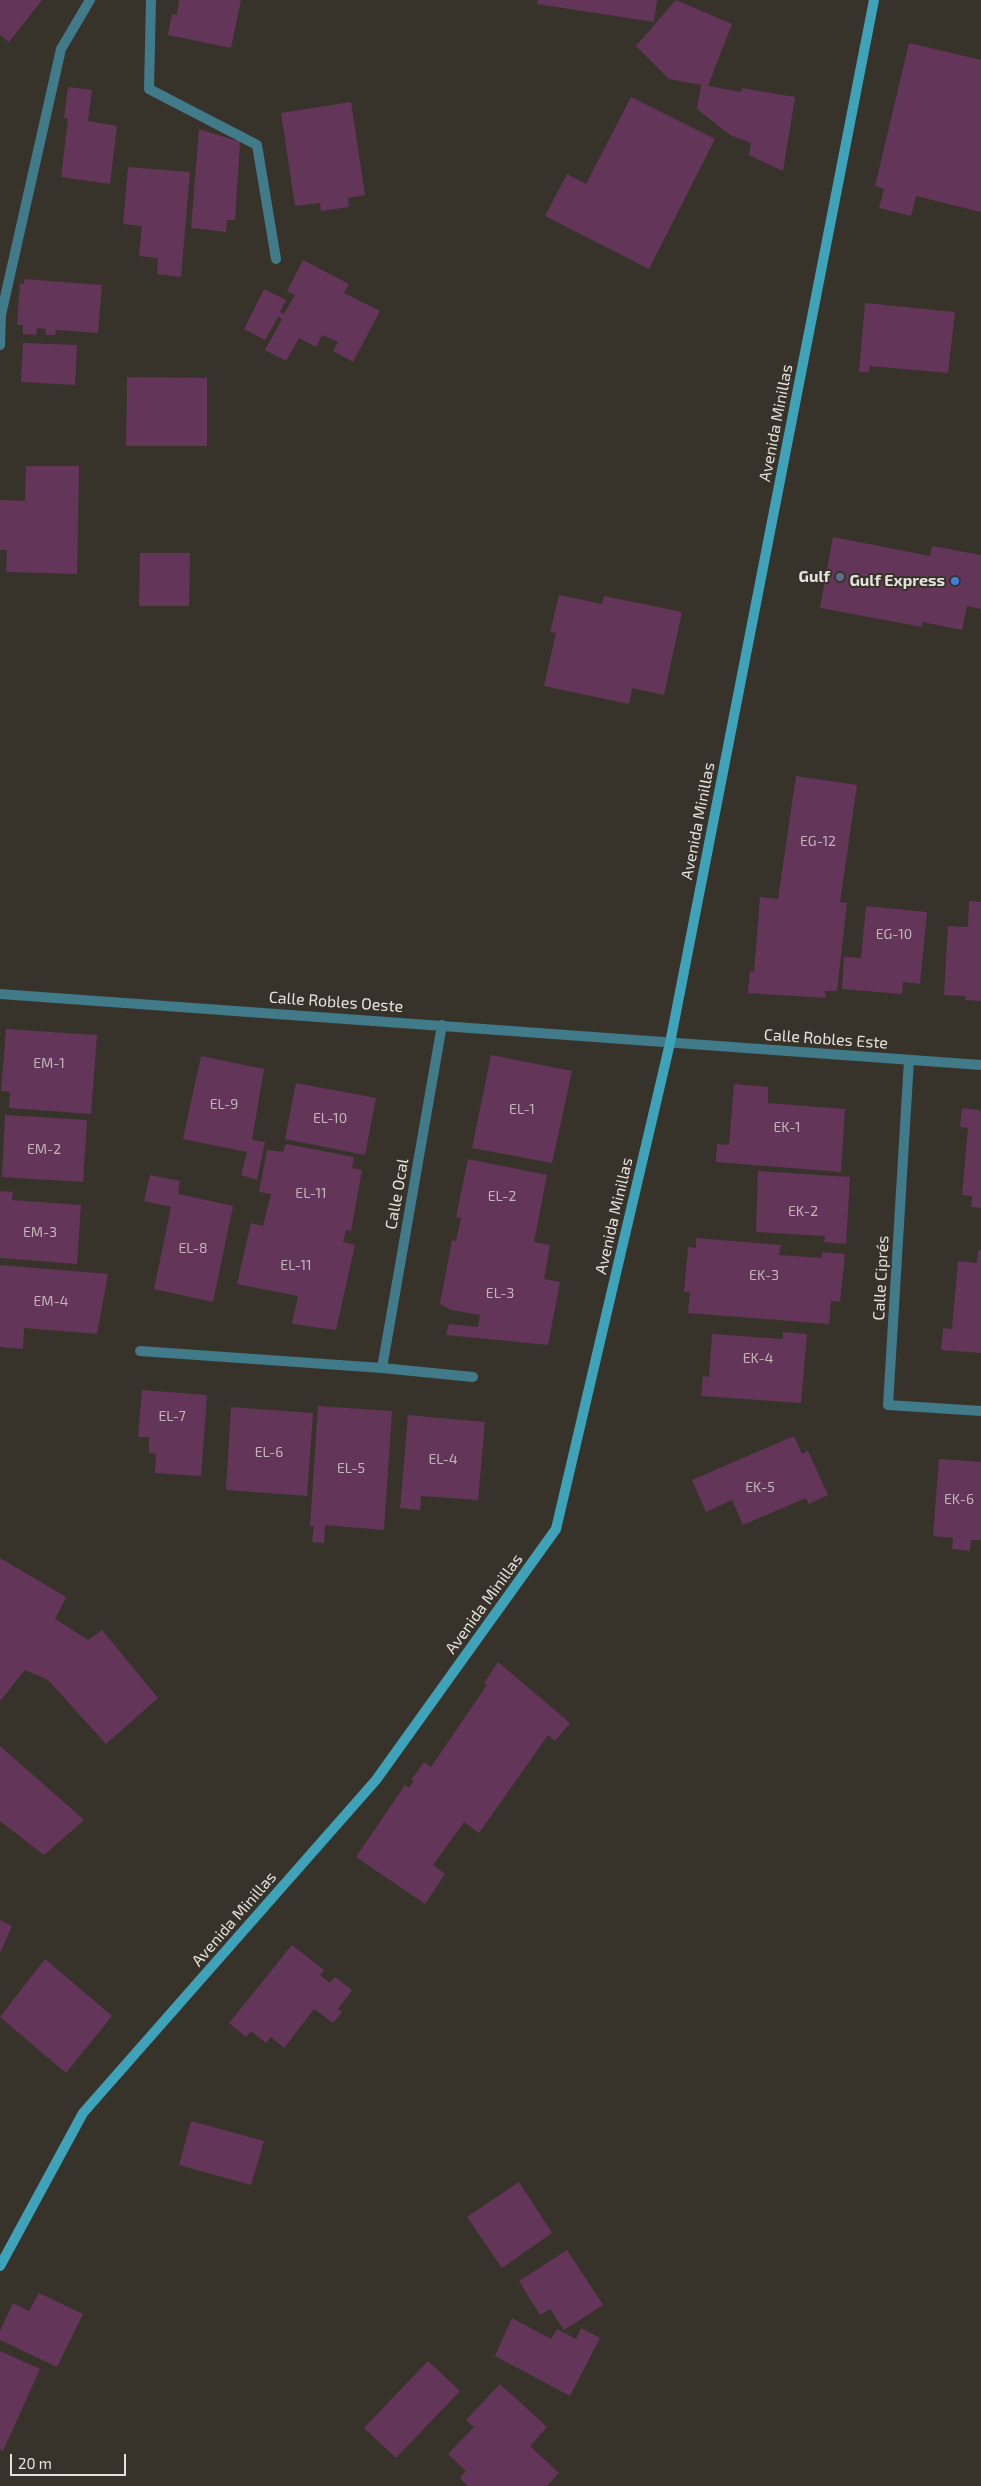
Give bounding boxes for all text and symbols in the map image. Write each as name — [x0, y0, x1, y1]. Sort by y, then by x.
street label: Avenida Minillas — [755, 363, 797, 483]
place label: Gulf — [799, 567, 830, 587]
marker: Gulf — [834, 571, 846, 583]
place label: Gulf Express — [849, 571, 945, 591]
marker: Gulf Express — [949, 575, 961, 587]
street label: Avenida Minillas — [677, 761, 719, 881]
house number: EG-12 — [800, 833, 836, 849]
house number: EG-10 — [876, 926, 912, 942]
street label: Calle Robles Oeste — [268, 988, 404, 1016]
street label: Calle Robles Este — [763, 1025, 889, 1053]
house number: EM-1 — [33, 1055, 65, 1071]
house number: EL-9 — [210, 1096, 238, 1112]
house number: EL-1 — [509, 1101, 535, 1117]
house number: EL-10 — [313, 1110, 347, 1126]
house number: EK-1 — [773, 1119, 801, 1135]
house number: EM-2 — [27, 1141, 61, 1157]
street label: Avenida Minillas — [591, 1156, 637, 1276]
street label: Calle Ocal — [381, 1157, 413, 1231]
house number: EL-11 — [295, 1185, 327, 1201]
house number: EL-2 — [488, 1188, 516, 1204]
house number: EK-2 — [788, 1203, 818, 1219]
house number: EM-3 — [23, 1224, 57, 1240]
street label: Calle Ciprés — [869, 1235, 893, 1321]
house number: EL-8 — [178, 1240, 208, 1256]
house number: EL-11 — [280, 1257, 312, 1273]
house number: EK-3 — [749, 1267, 779, 1283]
house number: EL-3 — [486, 1285, 514, 1301]
house number: EM-4 — [34, 1293, 68, 1309]
house number: EK-4 — [743, 1350, 773, 1366]
house number: EL-7 — [158, 1408, 186, 1424]
house number: EL-6 — [255, 1444, 283, 1460]
house number: EL-4 — [428, 1451, 458, 1467]
house number: EL-5 — [337, 1460, 365, 1476]
house number: EK-5 — [745, 1479, 775, 1495]
house number: EK-6 — [944, 1491, 974, 1507]
street label: Avenida Minillas — [441, 1550, 527, 1658]
street label: Avenida Minillas — [188, 1868, 280, 1970]
scale bar — [12, 2444, 129, 2476]
text: 20 m — [18, 2454, 52, 2472]

